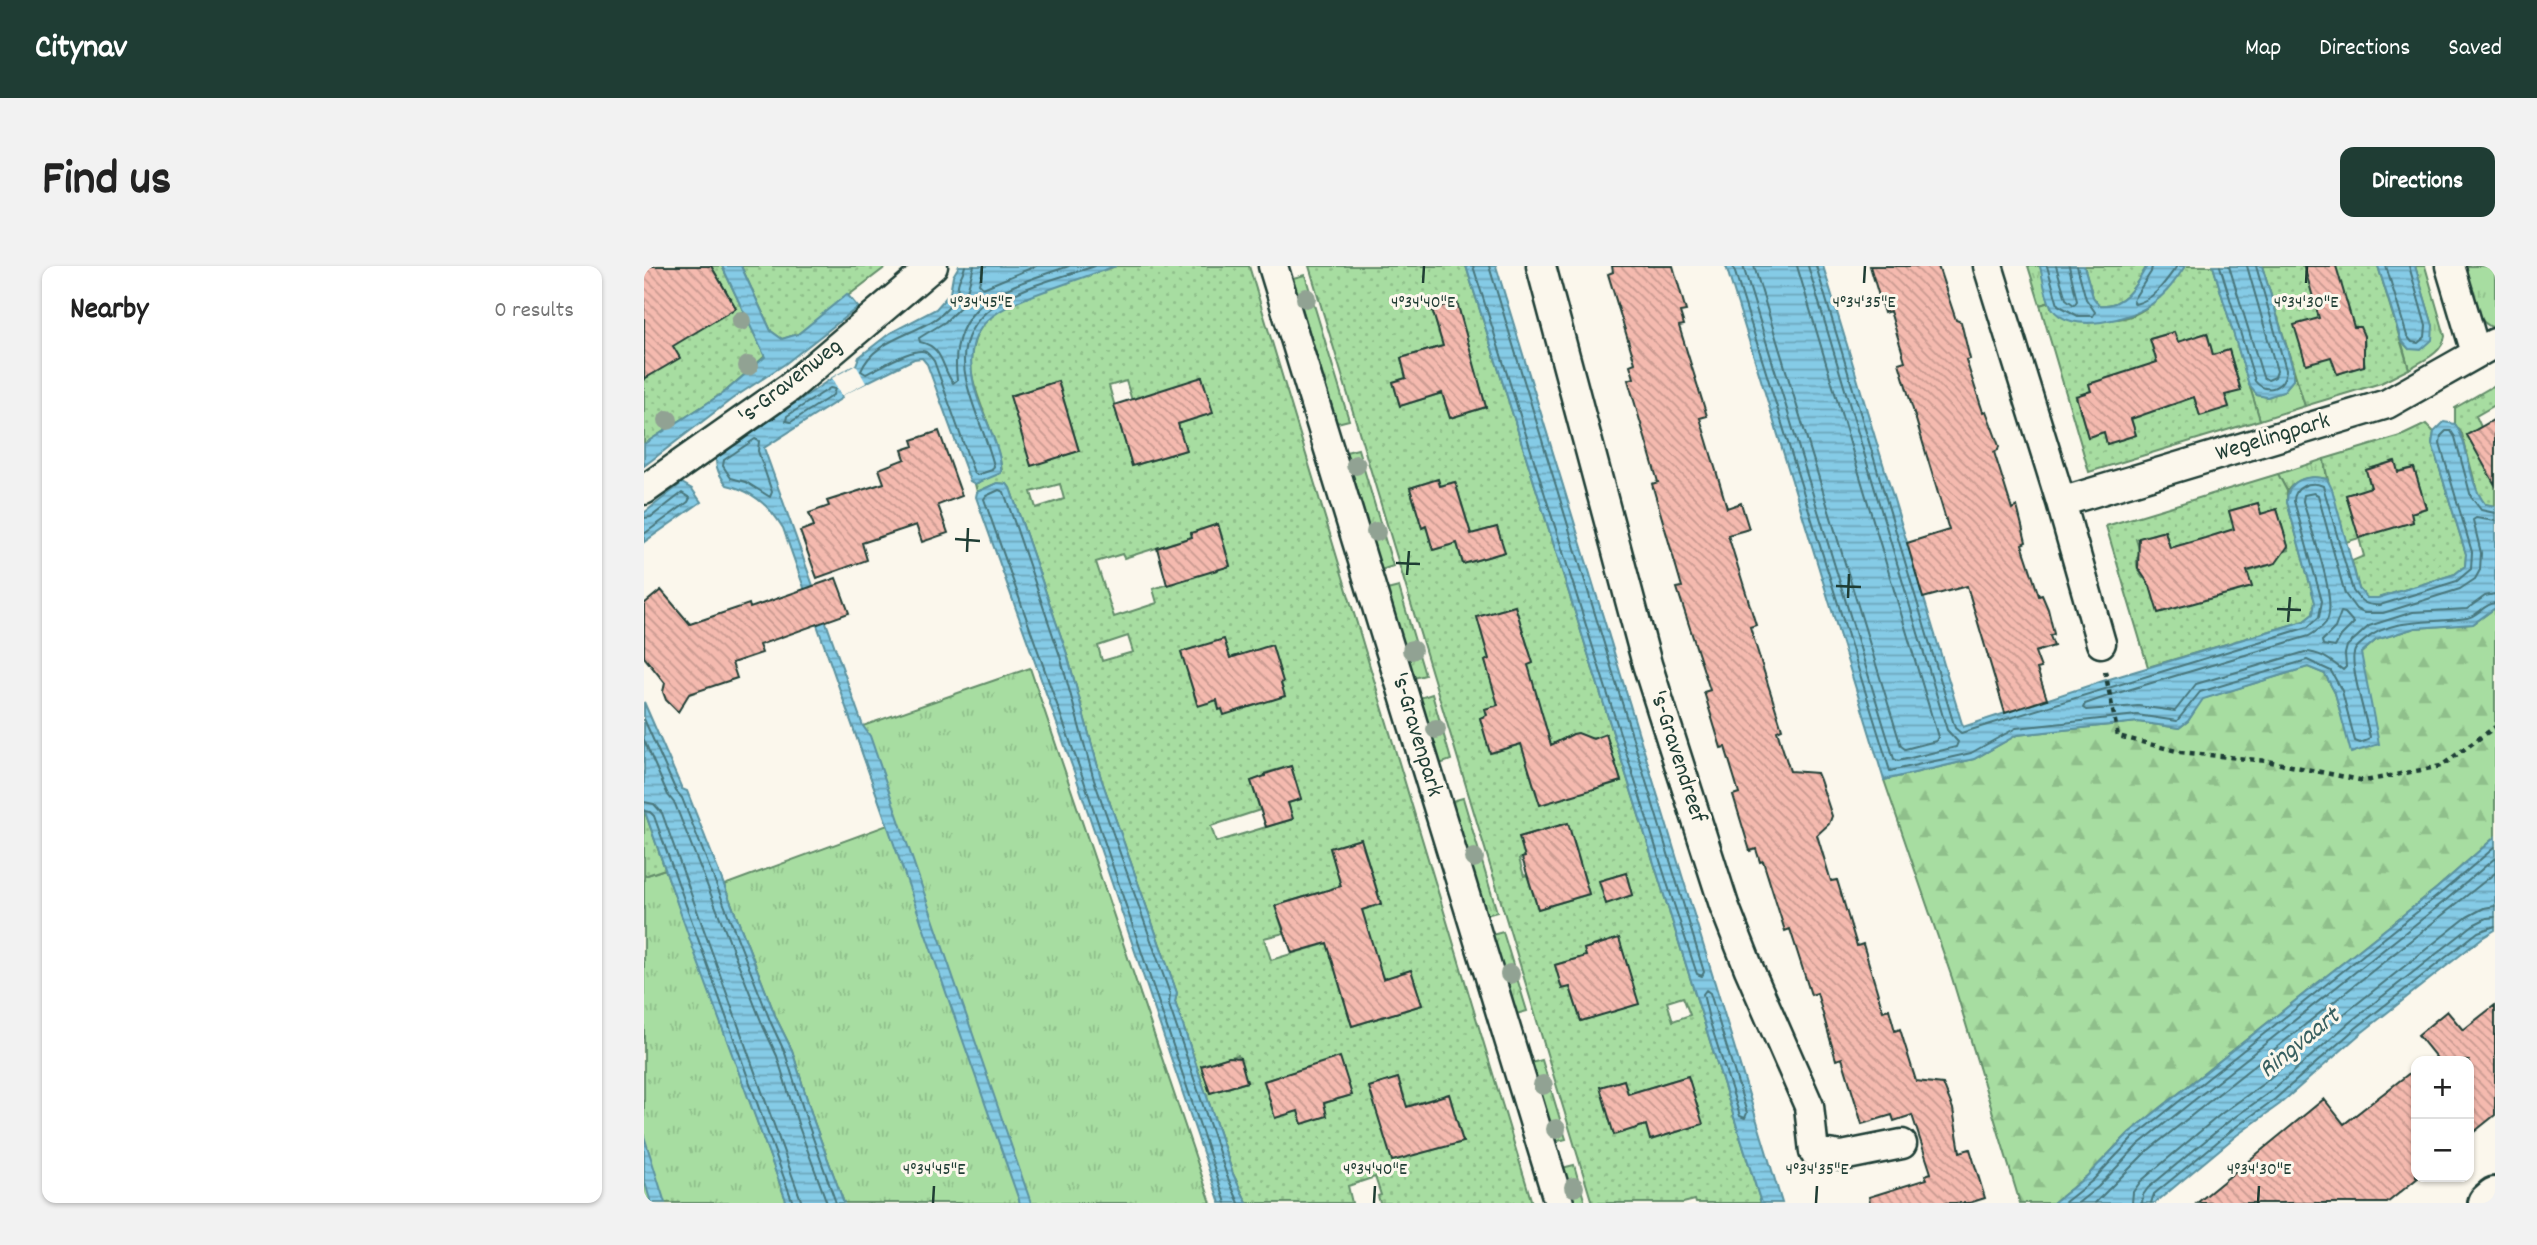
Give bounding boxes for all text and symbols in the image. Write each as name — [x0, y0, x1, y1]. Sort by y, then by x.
text: Citynav — [35, 26, 127, 73]
text: Map — [2245, 32, 2281, 66]
text: Directions — [2319, 32, 2410, 66]
text: Saved — [2448, 32, 2502, 66]
text: Find us — [42, 147, 171, 217]
button: Directions — [2340, 147, 2495, 217]
text: Nearby — [70, 290, 148, 333]
text: 4°34'45"E — [950, 291, 1012, 316]
text: 4°34'40"E — [1391, 291, 1455, 316]
text: 4°34'35"E — [1832, 291, 1896, 316]
text: 4°34'30"E — [2274, 291, 2338, 316]
text: 0 results — [494, 295, 574, 328]
street label: 's-Gravenweg — [732, 331, 850, 433]
street label: Wegelingpark — [2212, 404, 2334, 472]
street label: 's-Gravenpark — [1381, 669, 1451, 801]
street label: 's-Gravendreef — [1640, 687, 1714, 828]
water label: Ringvaart — [2251, 998, 2351, 1088]
map controls — [2411, 1056, 2474, 1182]
button: + — [2411, 1056, 2474, 1119]
button: − — [2411, 1119, 2474, 1182]
text: 4°34'45"E — [903, 1158, 965, 1183]
text: 4°34'40"E — [1343, 1158, 1407, 1183]
text: 4°34'35"E — [1785, 1158, 1849, 1183]
text: 4°34'30"E — [2227, 1158, 2291, 1183]

